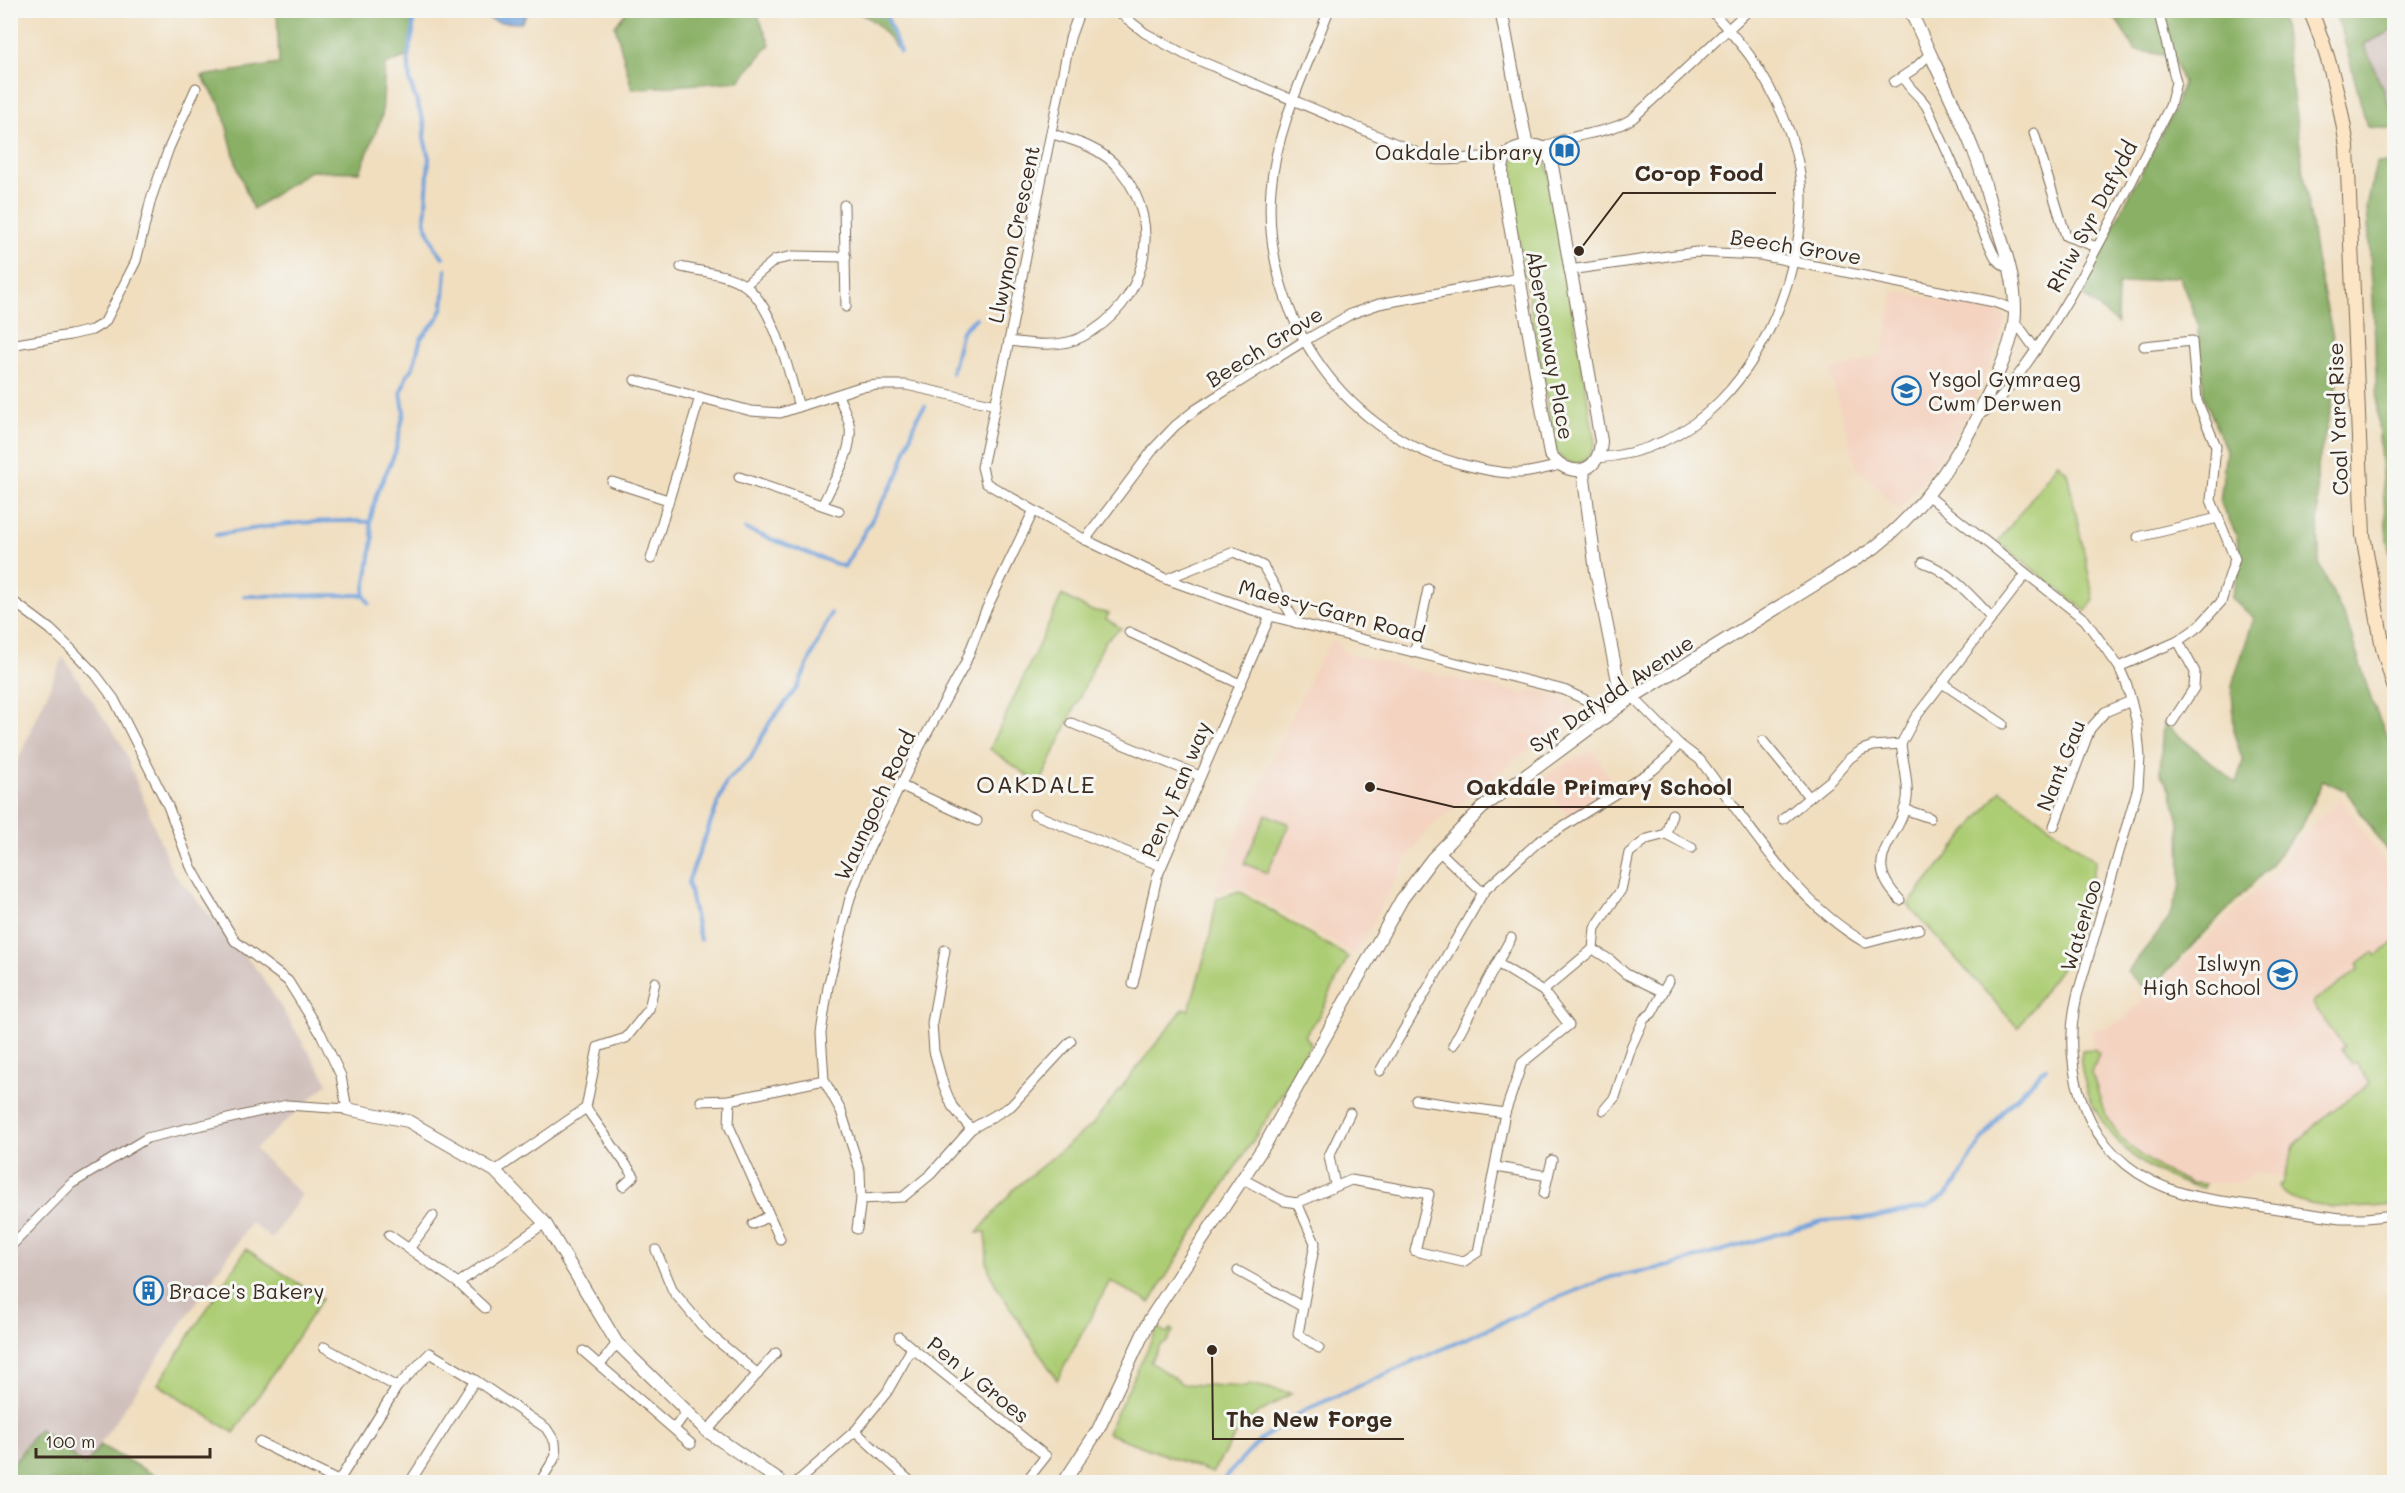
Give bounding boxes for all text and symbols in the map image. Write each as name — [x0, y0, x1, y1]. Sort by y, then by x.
library icon: Oakdale Library — [1548, 135, 1580, 167]
street label: Rhiw Syr Dafydd — [2040, 135, 2142, 297]
place label: Oakdale Library — [1375, 138, 1543, 165]
street label: Llwynon Crescent — [981, 143, 1045, 325]
callout: Co-op Food — [1623, 153, 1776, 193]
text: Co-op Food — [1635, 158, 1763, 187]
street label: Beech Grove — [1728, 222, 1864, 270]
street label: Aberconway Place — [1521, 248, 1581, 442]
street label: Beech Grove — [1201, 299, 1327, 393]
street label: Coal Yard Rise — [2321, 342, 2353, 496]
place label: Ysgol Gymraeg Cwm Derwen — [1928, 365, 2081, 416]
school or university icon: Ysgol Gymraeg Cwm Derwen — [1891, 374, 1923, 406]
street label: Maes-y-Garn Road — [1236, 572, 1428, 648]
street label: Syr Dafydd Avenue — [1524, 628, 1698, 758]
street label: Nant Gau — [2029, 715, 2091, 815]
street label: Pen y Fan way — [1134, 717, 1216, 861]
street label: Waungoch Road — [827, 726, 921, 884]
callout: Oakdale Primary School — [1454, 767, 1744, 807]
district label: OAKDALE — [976, 768, 1096, 799]
text: Oakdale Primary School — [1466, 772, 1732, 801]
street label: Waterloo — [2053, 876, 2107, 974]
place label: Islwyn High School — [2143, 949, 2261, 1000]
school or university icon: Islwyn High School — [2266, 958, 2298, 990]
building icon: Brace's Bakery — [132, 1274, 164, 1306]
place label: Brace's Bakery — [169, 1277, 324, 1304]
street label: Pen y Groes — [922, 1330, 1036, 1428]
callout: The New Forge — [1213, 1399, 1404, 1439]
text: The New Forge — [1226, 1404, 1392, 1433]
scale bar — [36, 1421, 210, 1459]
text: 100 m — [45, 1429, 95, 1453]

